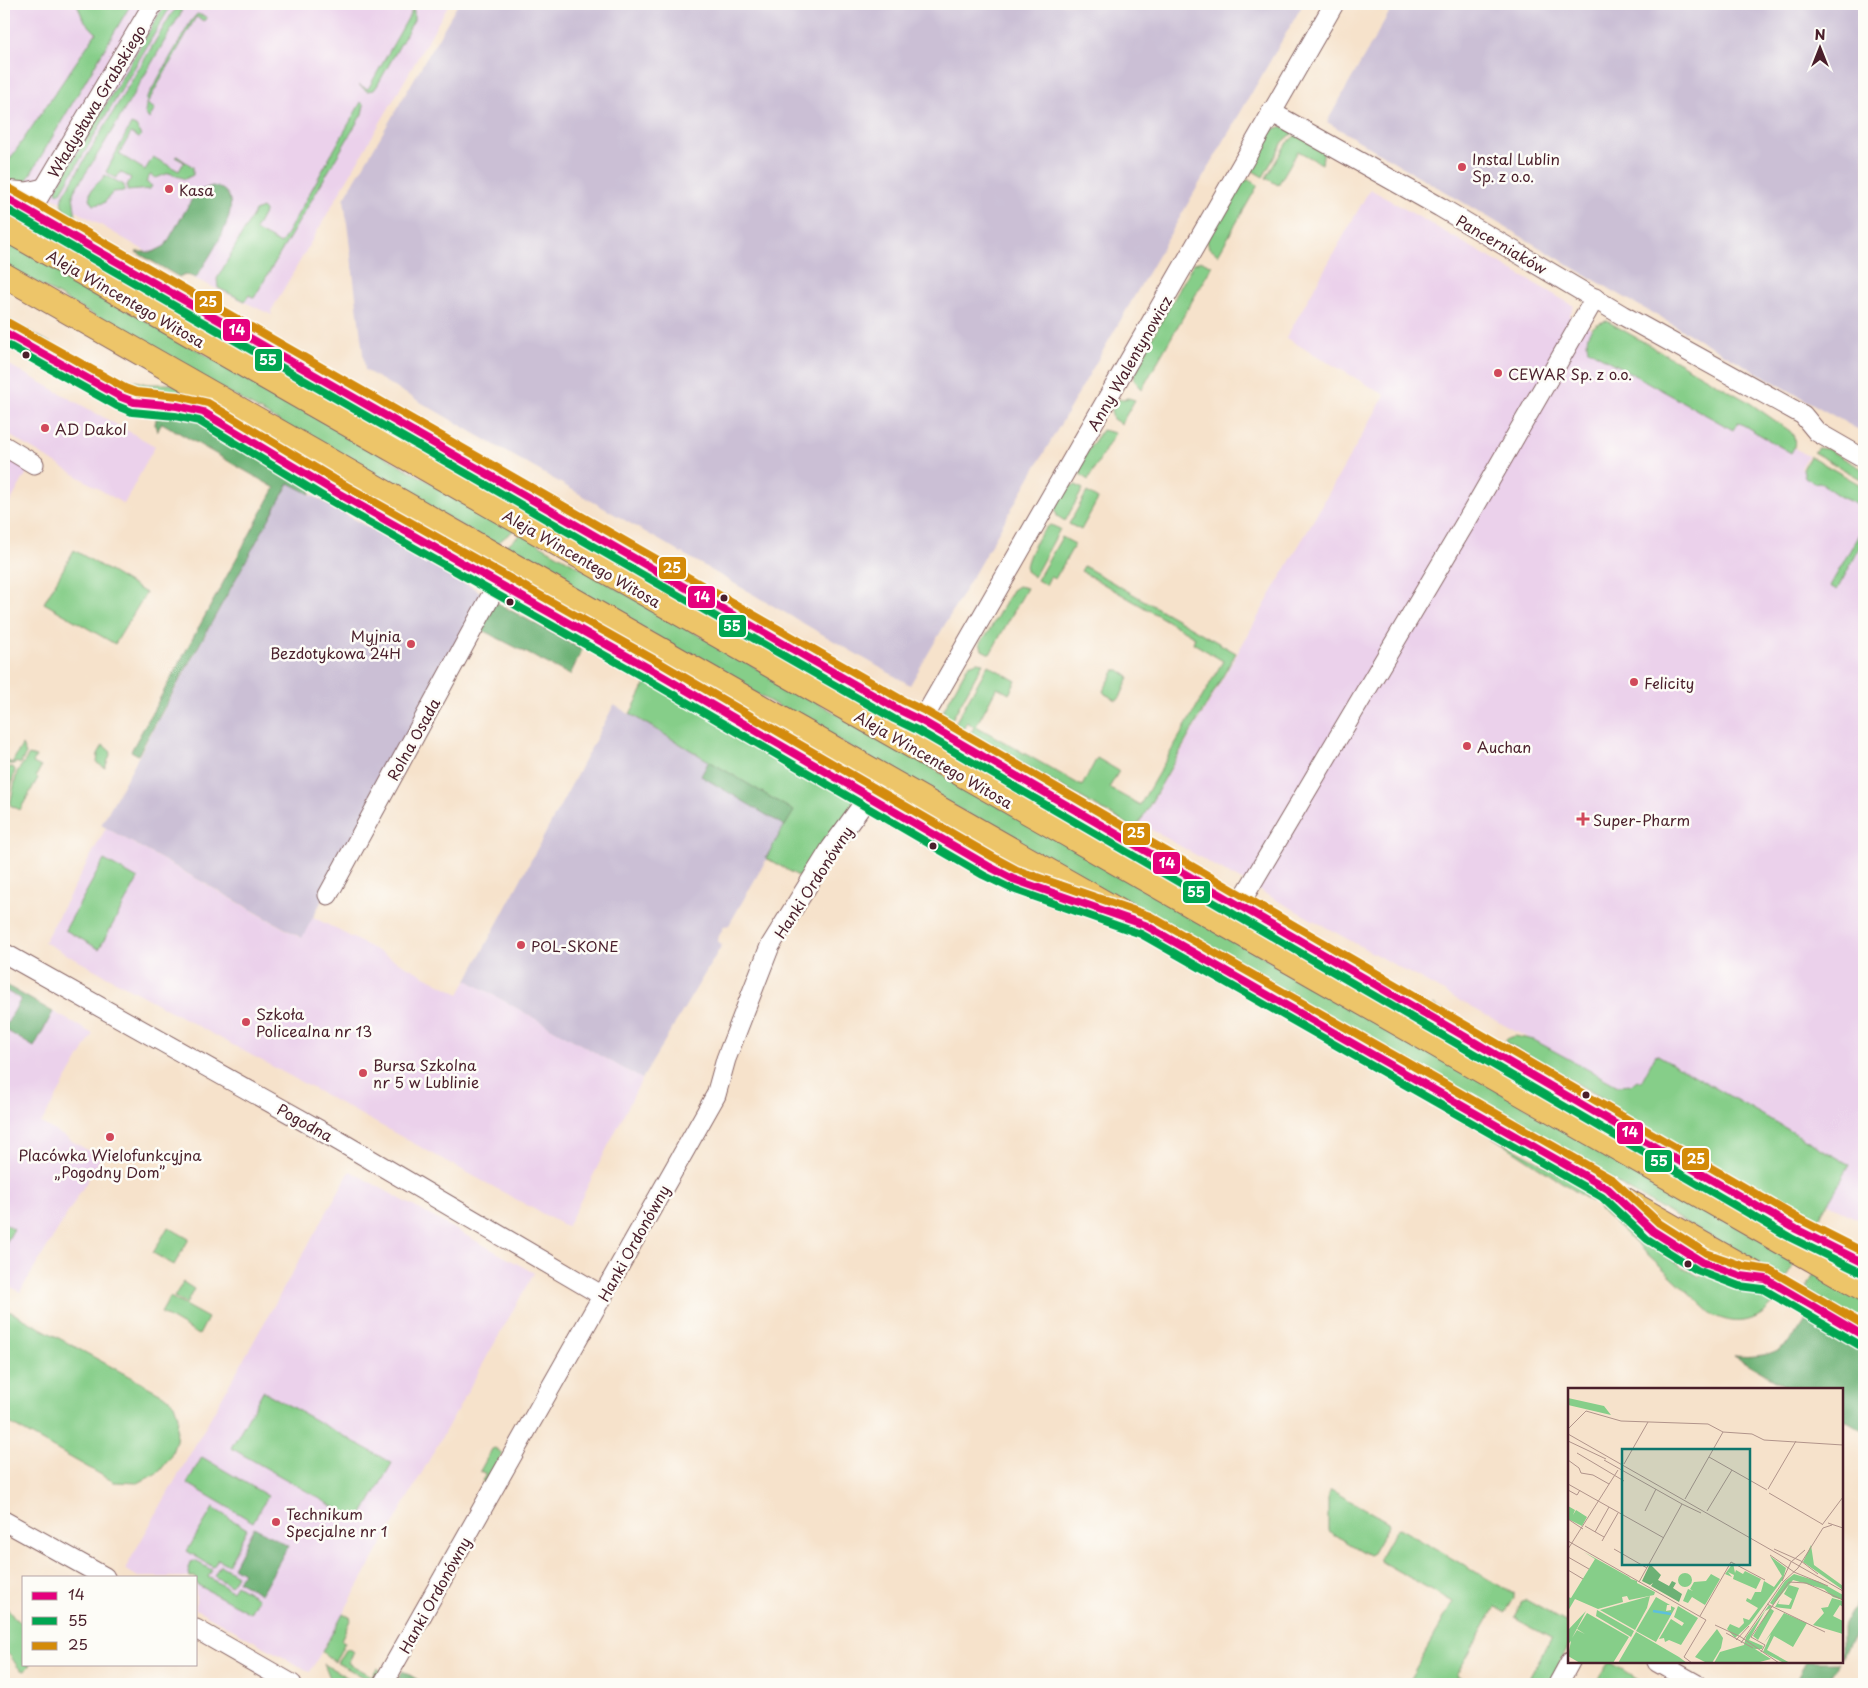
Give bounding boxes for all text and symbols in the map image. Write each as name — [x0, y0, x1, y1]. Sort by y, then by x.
street label: Władysława Grabskiego — [41, 20, 151, 182]
north arrow — [1796, 22, 1846, 72]
text: N — [1814, 24, 1826, 45]
place label: Instal Lublin Sp. z o.o. — [1472, 147, 1560, 187]
marker: Instal Lublin Sp. z o.o. — [1456, 161, 1468, 173]
place label: Kasa — [179, 178, 214, 201]
marker: Kasa — [163, 183, 175, 195]
street label: Pancerniaków — [1452, 209, 1552, 280]
street label: Aleja Wincentego Witosa — [43, 243, 210, 353]
line badge: 25 — [194, 290, 223, 314]
text: 25 — [199, 291, 217, 312]
street label: Anny Walentynowicz — [1081, 291, 1177, 435]
line badge: 14 — [222, 318, 251, 342]
text: 14 — [229, 319, 246, 340]
line badge: 55 — [254, 348, 283, 372]
text: 55 — [259, 349, 277, 370]
unlabelled marker — [21, 350, 31, 360]
place label: CEWAR Sp. z o.o. — [1508, 362, 1632, 385]
marker: CEWAR Sp. z o.o. — [1492, 367, 1504, 379]
place label: AD Dakol — [55, 417, 127, 440]
marker: AD Dakol — [39, 422, 51, 434]
street label: Aleja Wincentego Witosa — [499, 503, 666, 613]
line badge: 25 — [658, 556, 687, 580]
text: 25 — [663, 557, 681, 578]
line badge: 14 — [687, 585, 716, 609]
text: 14 — [694, 586, 711, 607]
unlabelled marker — [719, 593, 729, 603]
unlabelled marker — [505, 597, 515, 607]
line badge: 55 — [718, 614, 747, 638]
text: 55 — [723, 615, 741, 636]
place label: Myjnia Bezdotykowa 24H — [270, 624, 402, 664]
marker: Myjnia Bezdotykowa 24H — [405, 638, 417, 650]
place label: Felicity — [1644, 671, 1694, 694]
marker: Felicity — [1628, 676, 1640, 688]
street label: Rolna Osada — [381, 693, 445, 784]
street label: Aleja Wincentego Witosa — [851, 704, 1018, 814]
place label: Auchan — [1477, 735, 1531, 758]
marker: Auchan — [1461, 740, 1473, 752]
place label: Super-Pharm — [1593, 808, 1690, 831]
marker: Super-Pharm — [1577, 813, 1589, 825]
street label: Hanki Ordonówny — [768, 821, 858, 943]
line badge: 25 — [1122, 822, 1151, 846]
text: 25 — [1127, 822, 1145, 843]
unlabelled marker — [928, 841, 938, 851]
line badge: 14 — [1152, 851, 1181, 875]
text: 14 — [1159, 852, 1176, 873]
line badge: 55 — [1182, 880, 1211, 904]
text: 55 — [1187, 881, 1205, 902]
place label: POL-SKONE — [531, 934, 619, 957]
marker: POL-SKONE — [515, 939, 527, 951]
place label: Szkoła Policealna nr 13 — [256, 1002, 372, 1042]
marker: Szkoła Policealna nr 13 — [240, 1016, 252, 1028]
place label: Bursa Szkolna nr 5 w Lublinie — [373, 1053, 479, 1093]
marker: Bursa Szkolna nr 5 w Lublinie — [357, 1067, 369, 1079]
unlabelled marker — [1581, 1090, 1591, 1100]
street label: Pogodna — [273, 1097, 338, 1147]
line badge: 14 — [1616, 1121, 1644, 1145]
text: 14 — [1622, 1121, 1639, 1142]
marker: Placówka Wielofunkcyjna „Pogodny Dom” — [104, 1131, 116, 1143]
place label: Placówka Wielofunkcyjna „Pogodny Dom” — [18, 1143, 202, 1183]
line badge: 25 — [1681, 1147, 1710, 1171]
text: 25 — [1687, 1148, 1705, 1169]
line badge: 55 — [1644, 1149, 1673, 1173]
text: 55 — [1650, 1150, 1668, 1171]
street label: Hanki Ordonówny — [591, 1181, 675, 1305]
unlabelled marker — [1683, 1259, 1693, 1269]
inset map — [1568, 1388, 1843, 1663]
place label: Technikum Specjalne nr 1 — [286, 1502, 387, 1542]
marker: Technikum Specjalne nr 1 — [270, 1516, 282, 1528]
street label: Hanki Ordonówny — [392, 1533, 476, 1657]
legend — [22, 1576, 198, 1666]
text: 14 — [68, 1582, 85, 1605]
text: 55 — [68, 1608, 87, 1631]
text: 25 — [68, 1632, 88, 1655]

